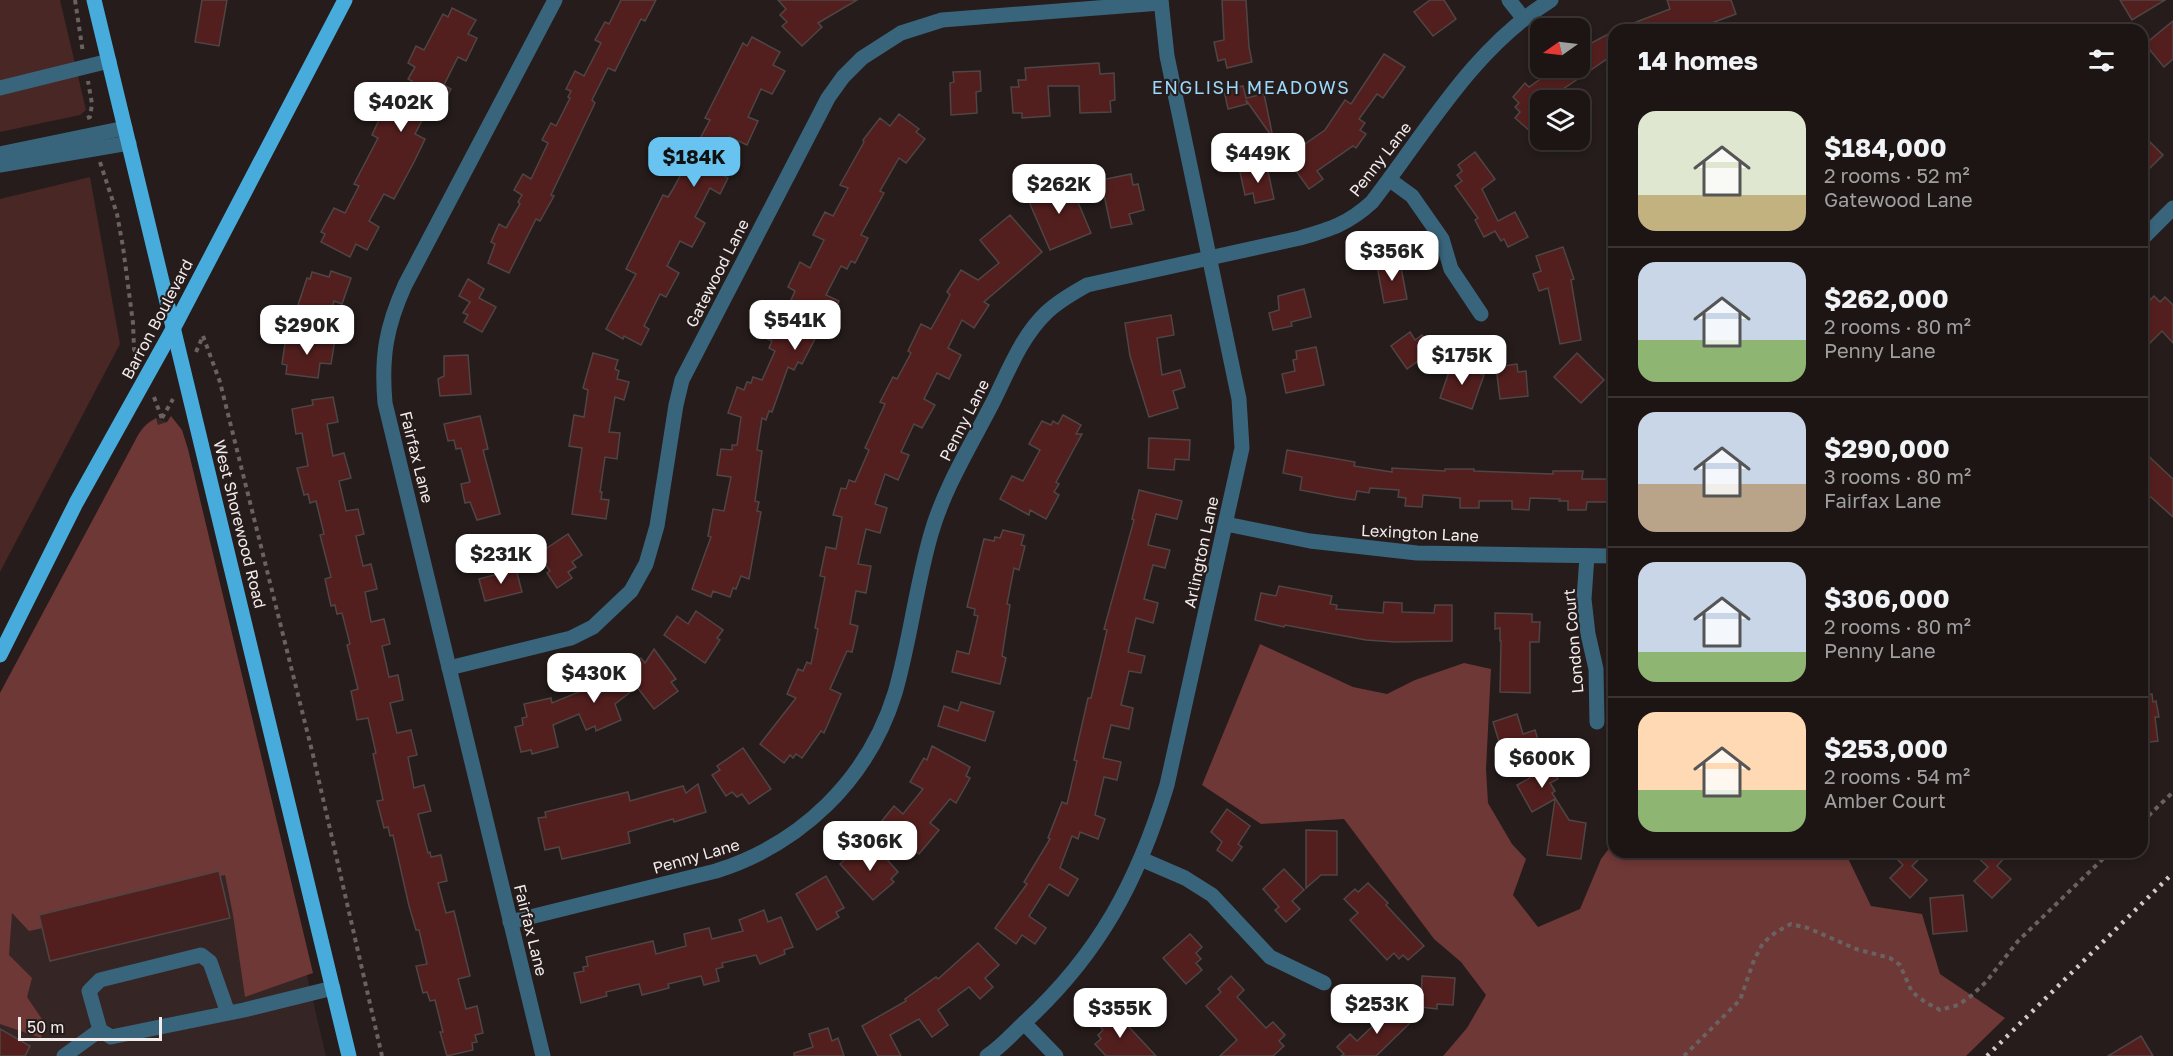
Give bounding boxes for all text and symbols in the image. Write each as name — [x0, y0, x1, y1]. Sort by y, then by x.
north arrow — [1530, 18, 1590, 78]
map controls — [1530, 18, 1590, 150]
icon: filters — [2085, 44, 2118, 77]
text: 14 homes — [1638, 45, 1758, 76]
district label: ENGLISH MEADOWS — [1152, 76, 1350, 98]
pin: $402K — [359, 82, 443, 133]
text: $402K — [368, 89, 434, 113]
button: layers — [1530, 90, 1590, 150]
street label: Penny Lane — [1345, 118, 1415, 200]
text: $184,000 — [1824, 132, 1947, 163]
pin: $449K — [1216, 133, 1300, 184]
icon: home — [1686, 135, 1758, 207]
pin: $184K — [652, 137, 736, 188]
text: $449K — [1225, 140, 1291, 164]
text: $184K — [662, 144, 726, 168]
text: 2 rooms · 52 m² — [1824, 163, 1970, 187]
pin: $262K — [1017, 164, 1101, 215]
text: $262K — [1027, 171, 1092, 195]
text: Gatewood Lane — [1824, 187, 1973, 211]
street label: Gatewood Lane — [681, 215, 753, 331]
pin: $356K — [1350, 231, 1434, 282]
text: $356K — [1360, 238, 1425, 262]
street label: Barron Boulevard — [117, 256, 197, 382]
text: $262,000 — [1824, 283, 1949, 314]
icon: home — [1686, 286, 1758, 358]
pin: $541K — [753, 300, 837, 351]
pin: $290K — [265, 305, 349, 356]
text: $541K — [764, 307, 826, 331]
text: $290K — [274, 312, 340, 336]
text: 2 rooms · 80 m² — [1824, 314, 1971, 338]
pin: $175K — [1420, 335, 1504, 386]
text: Penny Lane — [1824, 338, 1936, 362]
text: $175K — [1431, 342, 1493, 366]
street label: Penny Lane — [935, 376, 993, 464]
street label: Fairfax Lane — [396, 409, 438, 505]
text: $290,000 — [1824, 433, 1950, 464]
icon: home — [1686, 436, 1758, 508]
street label: West Shorewood Road — [209, 438, 271, 610]
text: 3 rooms · 80 m² — [1824, 464, 1971, 488]
text: Fairfax Lane — [1824, 488, 1941, 512]
street label: Arlington Lane — [1179, 494, 1223, 610]
street label: Lexington Lane — [1361, 520, 1479, 546]
pin: $231K — [459, 534, 543, 585]
text: $231K — [470, 541, 532, 565]
text: $306,000 — [1824, 583, 1950, 614]
icon: home — [1686, 586, 1758, 658]
street label: London Court — [1558, 588, 1588, 694]
text: 2 rooms · 80 m² — [1824, 614, 1971, 638]
text: Penny Lane — [1824, 638, 1936, 662]
pin: $430K — [552, 653, 636, 704]
text: $430K — [561, 660, 627, 684]
text: $253,000 — [1824, 733, 1948, 764]
icon: home — [1686, 736, 1758, 808]
pin: $600K — [1500, 738, 1584, 789]
text: $600K — [1509, 745, 1575, 769]
text: 2 rooms · 54 m² — [1824, 764, 1970, 788]
text: Amber Court — [1824, 788, 1946, 812]
pin: $306K — [828, 821, 912, 872]
text: $306K — [837, 828, 903, 852]
street label: Penny Lane — [650, 834, 742, 878]
street label: Fairfax Lane — [510, 882, 552, 978]
pin: $253K — [1335, 984, 1419, 1035]
pin: $355K — [1078, 988, 1162, 1039]
text: $253K — [1345, 991, 1409, 1015]
text: $355K — [1088, 995, 1152, 1019]
scale bar — [18, 1014, 162, 1042]
text: 50 m — [27, 1017, 64, 1037]

